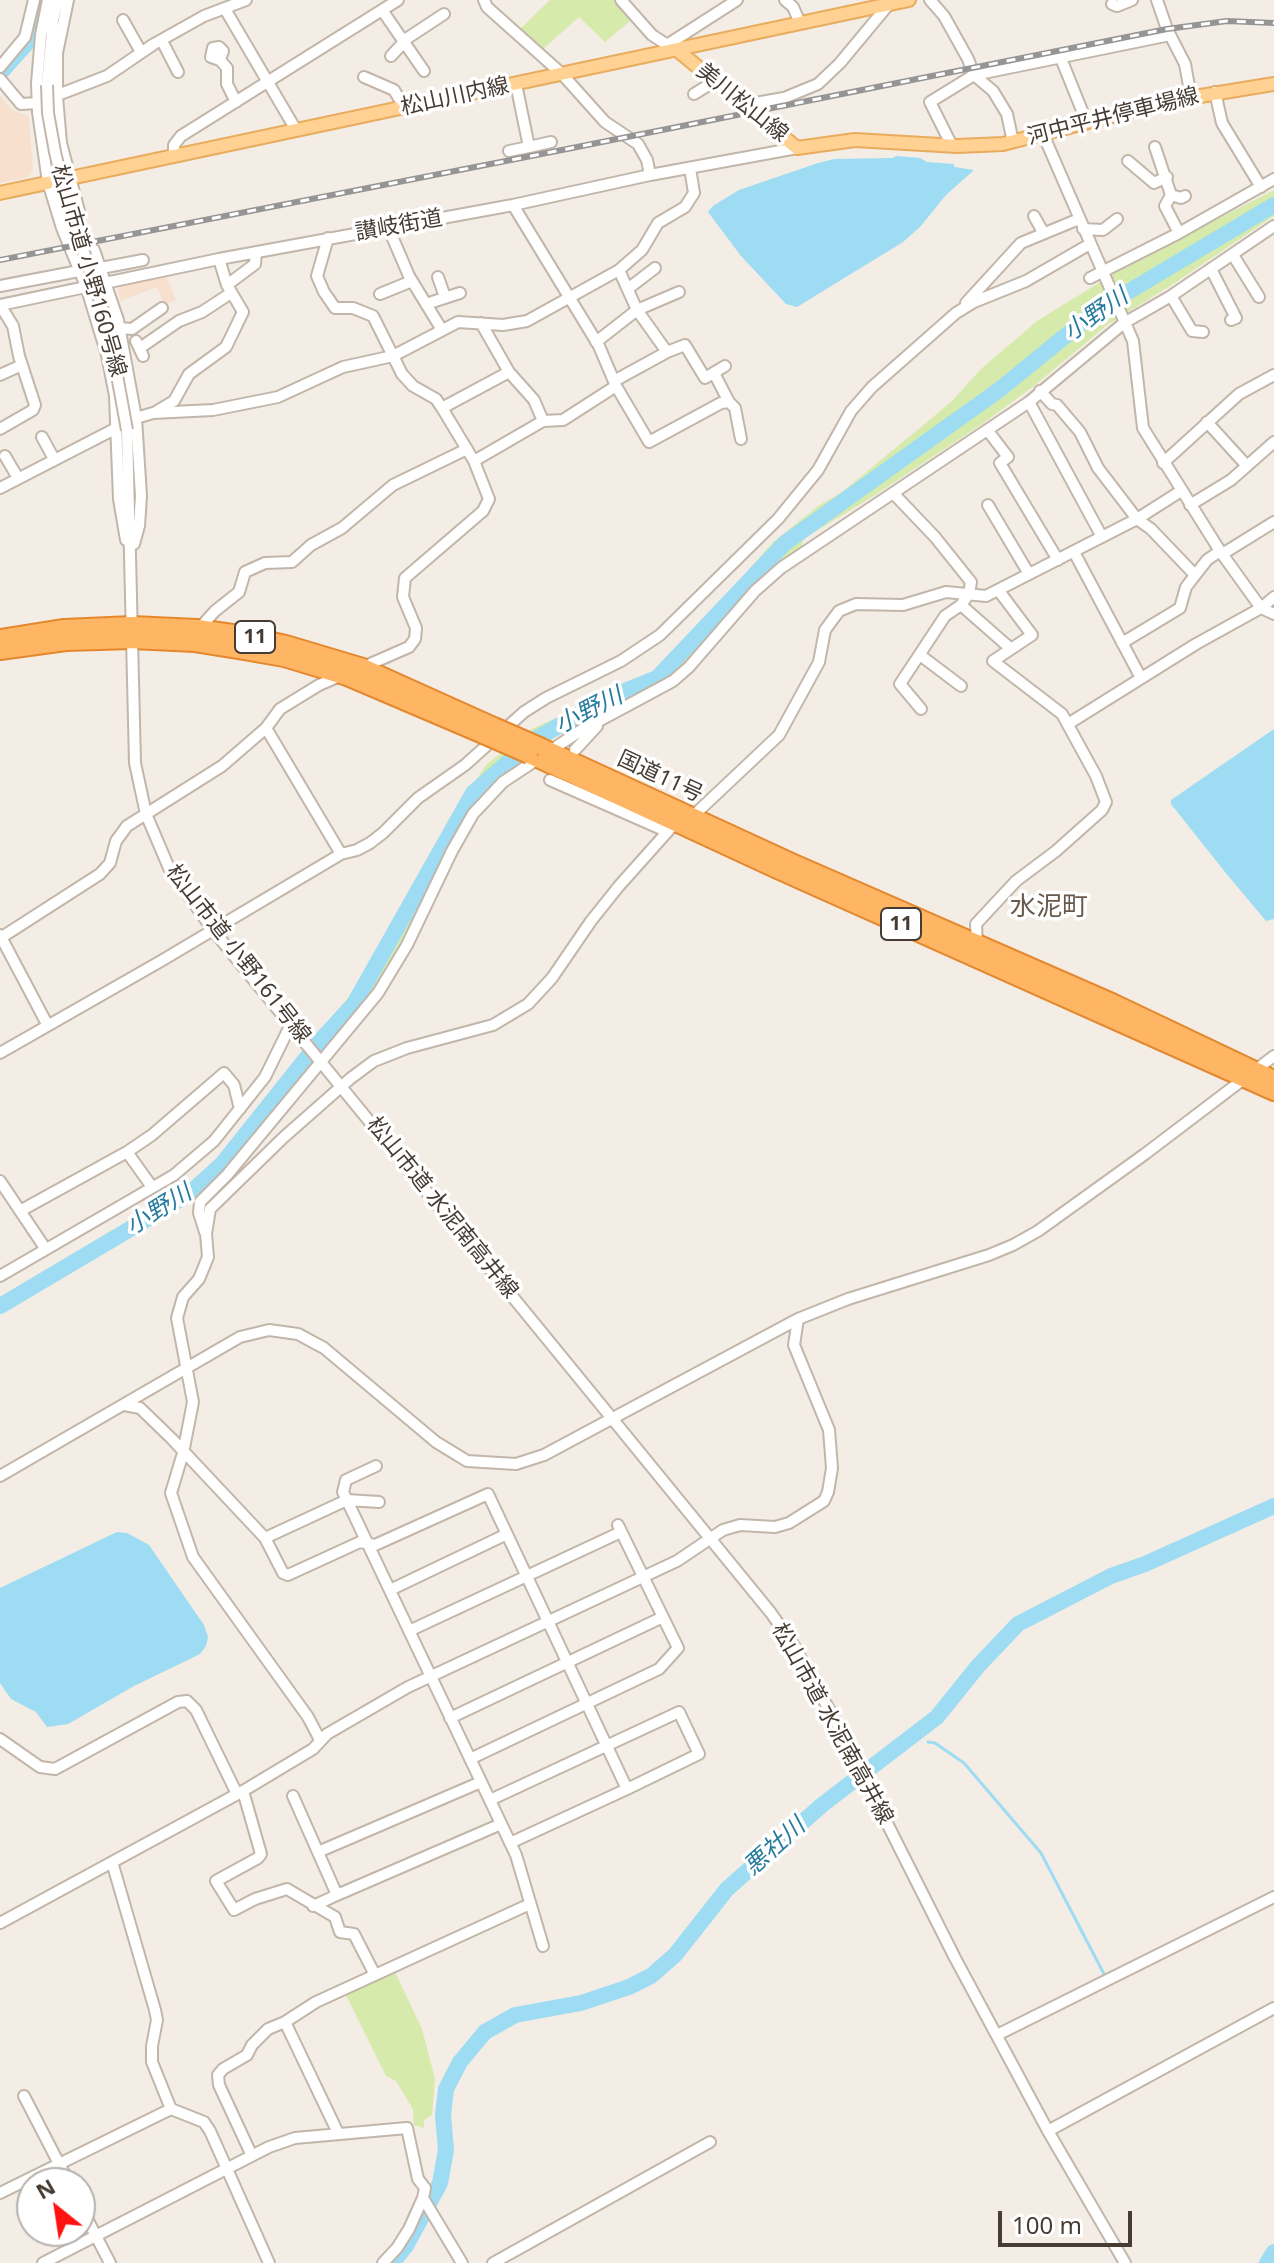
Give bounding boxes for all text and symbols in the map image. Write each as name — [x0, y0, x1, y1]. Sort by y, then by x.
street label: 美川松山線 — [691, 58, 793, 148]
street label: 松山川内線 — [398, 73, 512, 121]
street label: 河中平井停車場線 — [1024, 83, 1202, 151]
street label: 松山市道 小野160号線 — [45, 162, 131, 380]
street label: 讃岐街道 — [353, 205, 445, 247]
water label: 小野川 — [1058, 283, 1134, 347]
road number: 11 — [235, 621, 275, 653]
water label: 小野川 — [550, 682, 628, 740]
street label: 国道11号 — [613, 746, 707, 808]
street label: 松山市道 小野161号線 — [160, 859, 316, 1049]
district label: 水泥町 — [1010, 892, 1088, 924]
road number: 11 — [881, 908, 921, 940]
street label: 松山市道 水泥南高井線 — [361, 1112, 523, 1304]
water label: 小野川 — [121, 1179, 197, 1241]
street label: 松山市道 水泥南高井線 — [766, 1619, 898, 1829]
water label: 悪社川 — [739, 1812, 811, 1882]
north arrow — [16, 2167, 96, 2247]
text: N — [30, 2170, 60, 2205]
scale bar — [1002, 2195, 1136, 2245]
text: 100 m — [1012, 2208, 1082, 2241]

